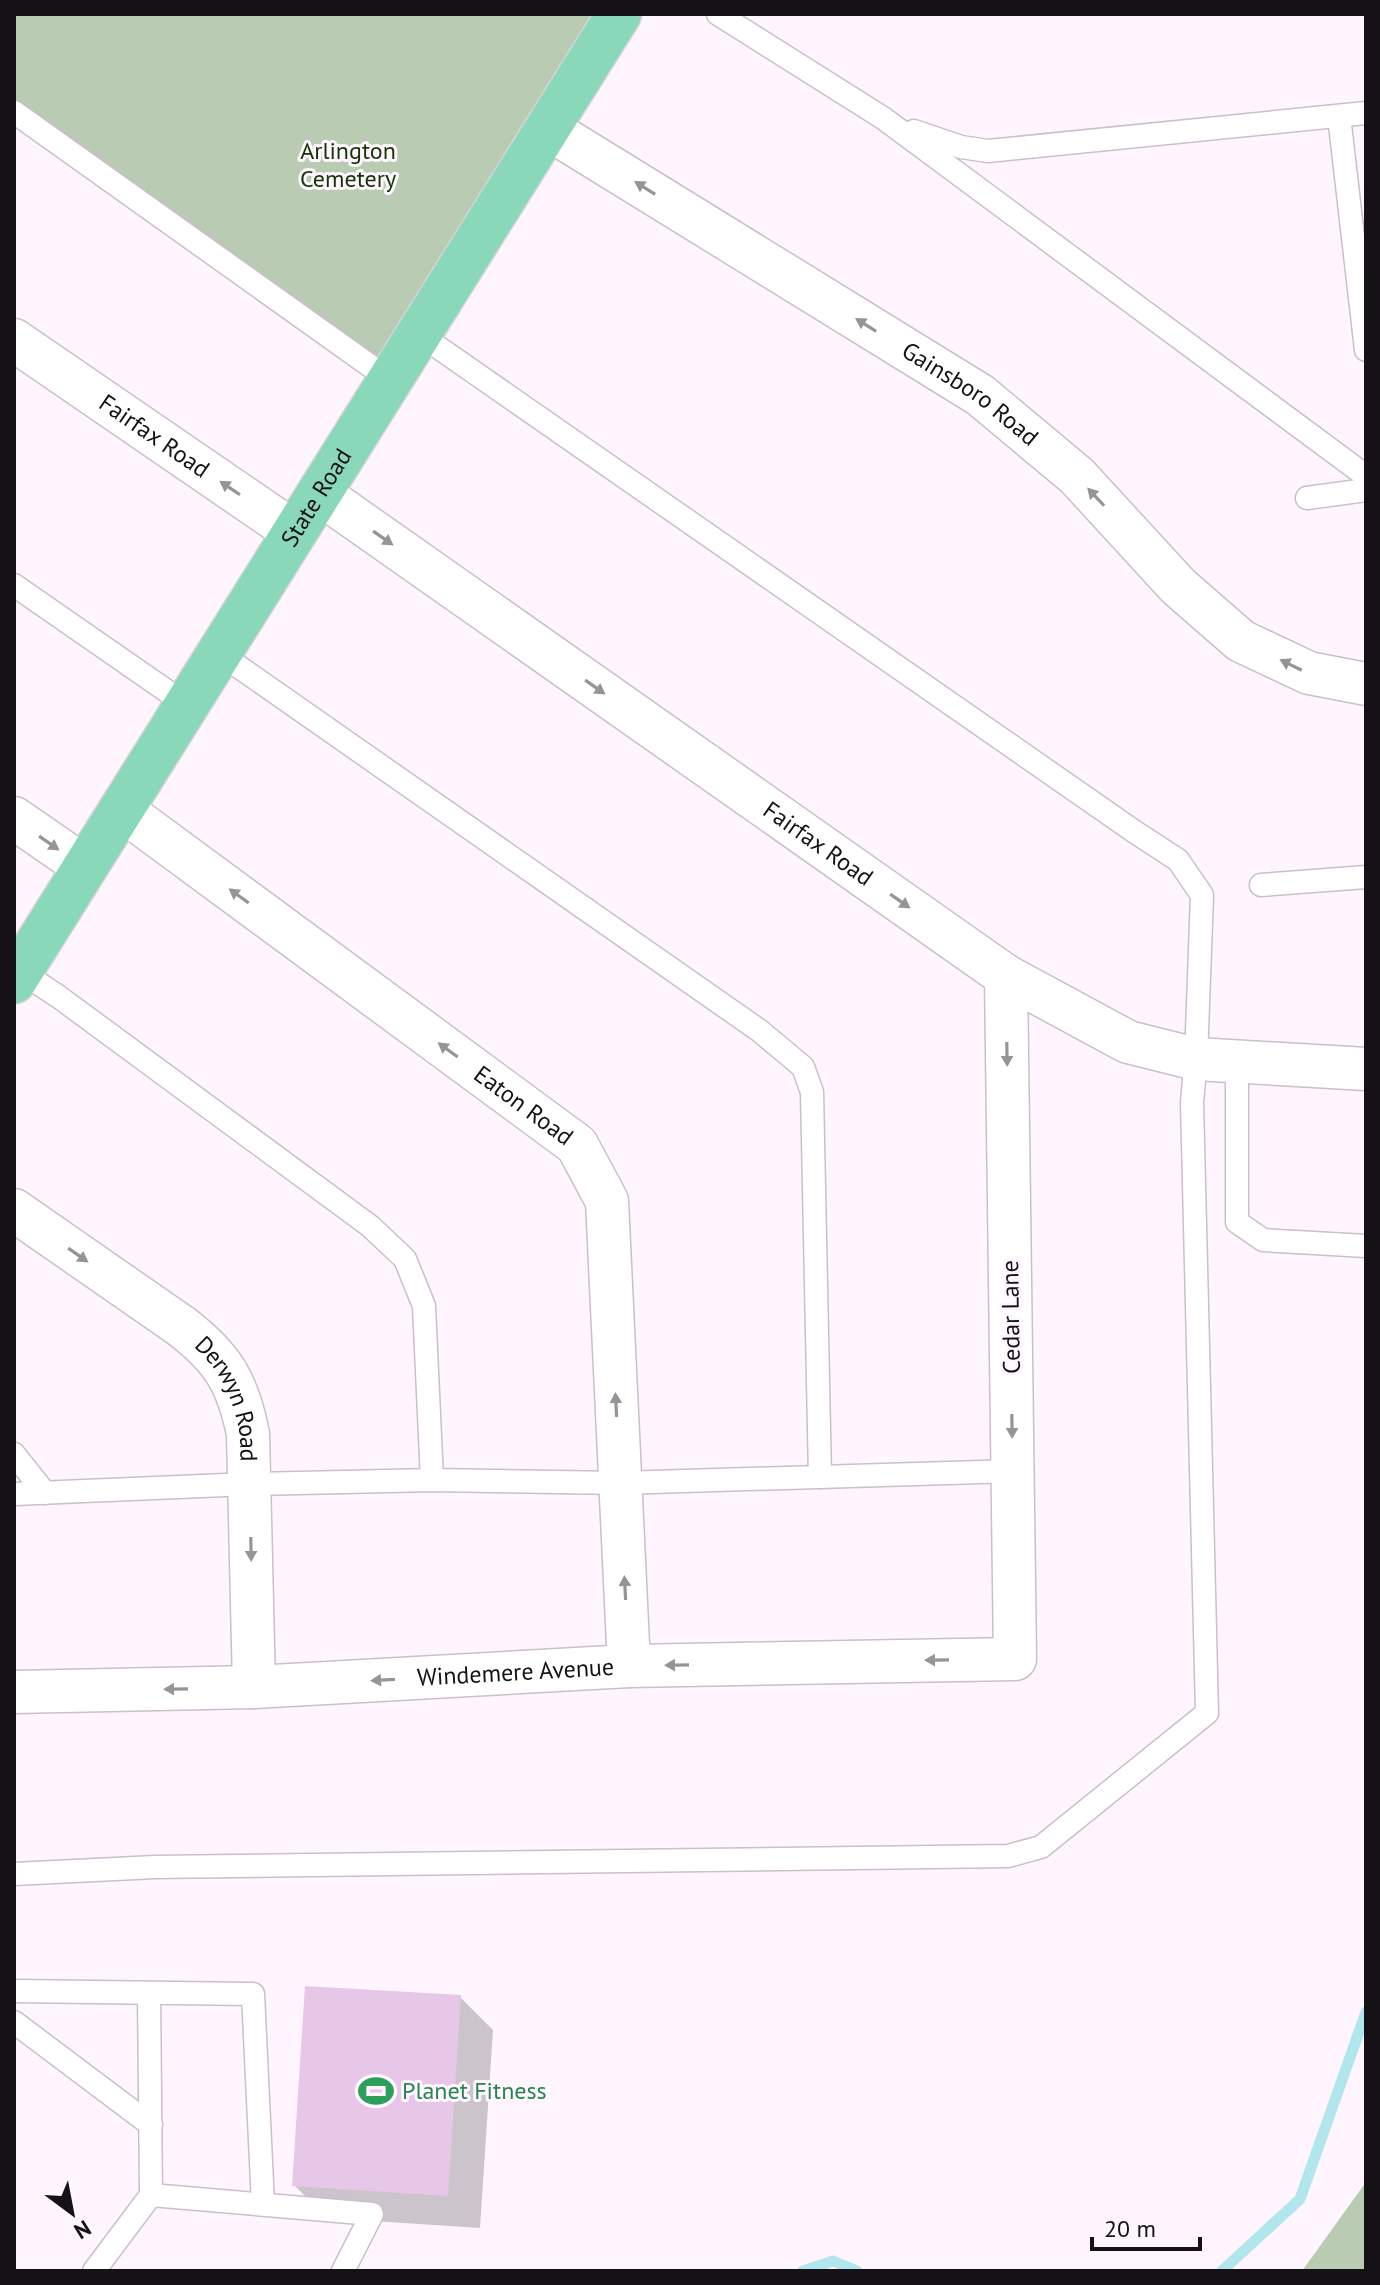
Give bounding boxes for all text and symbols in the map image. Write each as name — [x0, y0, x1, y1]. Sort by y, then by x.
park label: Arlington Cemetery — [300, 135, 396, 194]
one-way arrow — [634, 182, 656, 196]
one-way arrow — [855, 318, 877, 332]
street label: Gainsboro Road — [896, 335, 1045, 452]
street label: Fairfax Road — [93, 387, 216, 485]
street label: State Road — [274, 443, 358, 552]
one-way arrow — [220, 481, 241, 496]
one-way arrow — [1088, 487, 1106, 506]
one-way arrow — [372, 530, 393, 545]
one-way arrow — [1279, 658, 1302, 671]
one-way arrow — [585, 679, 606, 694]
street label: Fairfax Road — [757, 794, 879, 893]
one-way arrow — [39, 835, 60, 850]
one-way arrow — [228, 888, 249, 904]
one-way arrow — [889, 893, 910, 908]
one-way arrow — [437, 1042, 459, 1058]
one-way arrow — [1001, 1042, 1013, 1067]
street label: Eaton Road — [468, 1058, 580, 1152]
one-way arrow — [67, 1247, 89, 1263]
street label: Cedar Lane — [994, 1260, 1027, 1374]
street label: Derwyn Road — [188, 1329, 265, 1462]
one-way arrow — [610, 1392, 623, 1417]
one-way arrow — [1006, 1414, 1019, 1439]
one-way arrow — [244, 1537, 257, 1562]
one-way arrow — [618, 1575, 631, 1600]
street label: Windemere Avenue — [416, 1651, 615, 1693]
one-way arrow — [924, 1654, 949, 1667]
one-way arrow — [664, 1659, 689, 1671]
one-way arrow — [370, 1674, 395, 1687]
one-way arrow — [163, 1682, 188, 1695]
sports icon: Planet Fitness — [357, 2072, 395, 2110]
place label: Planet Fitness — [402, 2075, 547, 2106]
north arrow — [32, 2173, 112, 2253]
scale bar — [1092, 2201, 1200, 2251]
text: 20 m — [1104, 2213, 1156, 2244]
text: N — [69, 2214, 96, 2246]

